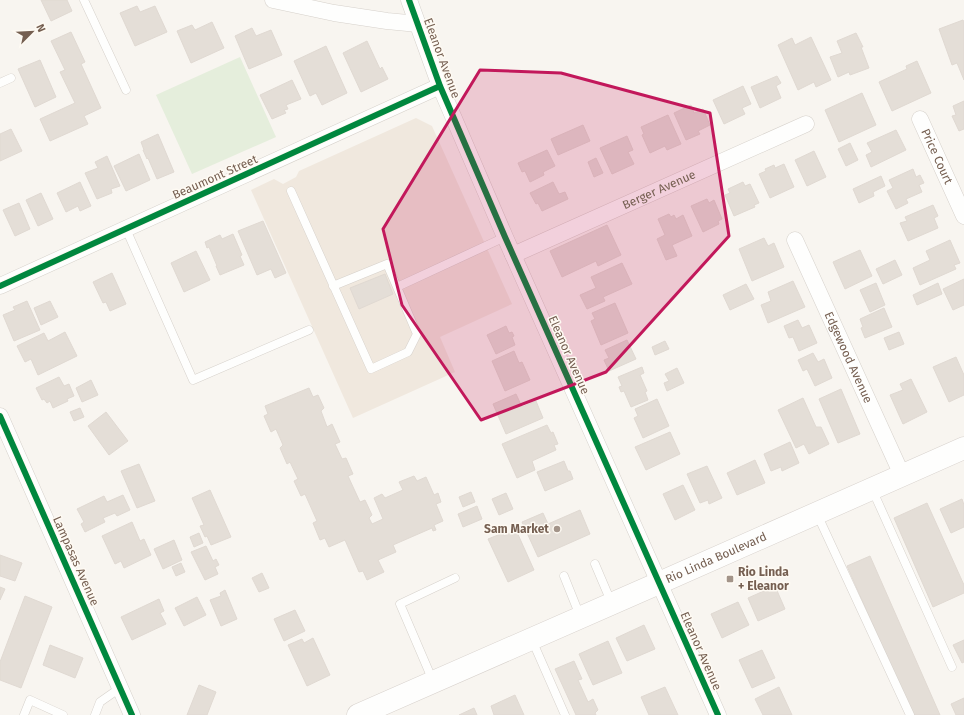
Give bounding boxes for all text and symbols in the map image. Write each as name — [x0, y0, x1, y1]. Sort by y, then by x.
north arrow — [12, 12, 52, 52]
street label: Eleanor Avenue — [421, 16, 463, 100]
text: N — [33, 22, 48, 34]
street label: Price Court — [918, 126, 956, 187]
street label: Beaumont Street — [170, 152, 260, 202]
street label: Berger Avenue — [620, 167, 698, 212]
street label: Edgewood Avenue — [822, 310, 875, 405]
street label: Eleanor Avenue — [545, 314, 593, 396]
street label: Lampasas Avenue — [50, 514, 102, 608]
place label: Sam Market — [484, 522, 549, 536]
marker: Sam Market — [552, 524, 562, 534]
street label: Rio Linda Boulevard — [663, 529, 769, 586]
place label: Rio Linda + Eleanor — [738, 565, 789, 593]
marker: Rio Linda + Eleanor — [725, 574, 735, 584]
street label: Eleanor Avenue — [677, 610, 725, 692]

